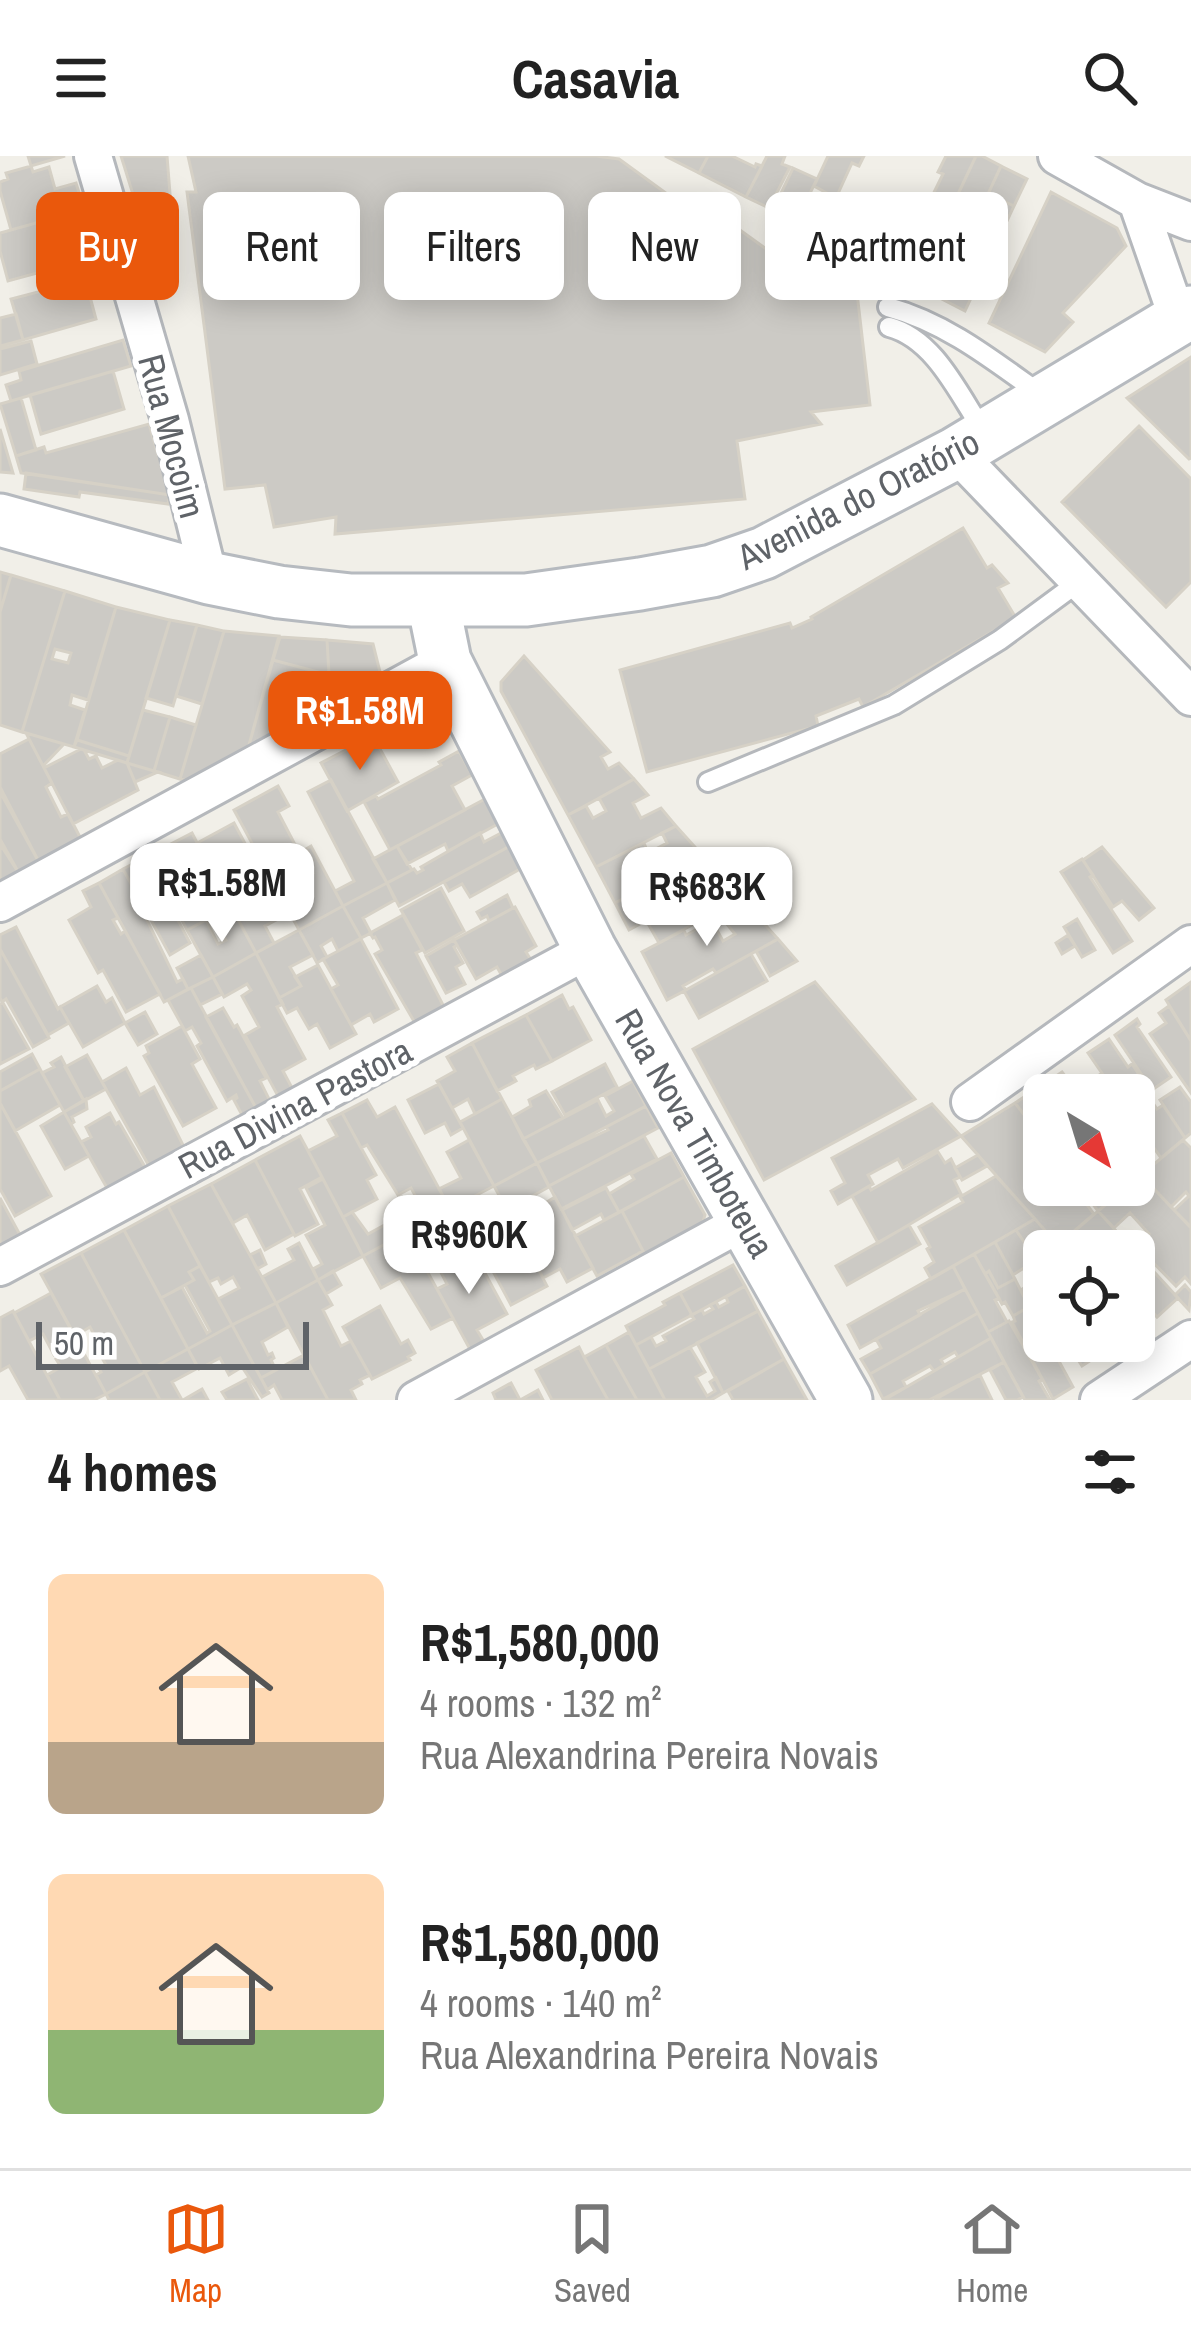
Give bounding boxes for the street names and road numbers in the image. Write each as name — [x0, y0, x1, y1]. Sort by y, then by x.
street label: Rua Mocoim — [127, 349, 217, 523]
street label: Avenida do Oratório — [728, 417, 987, 581]
street label: Rua Nova Timboteua — [604, 1000, 786, 1266]
street label: Rua Divina Pastora — [170, 1026, 420, 1190]

